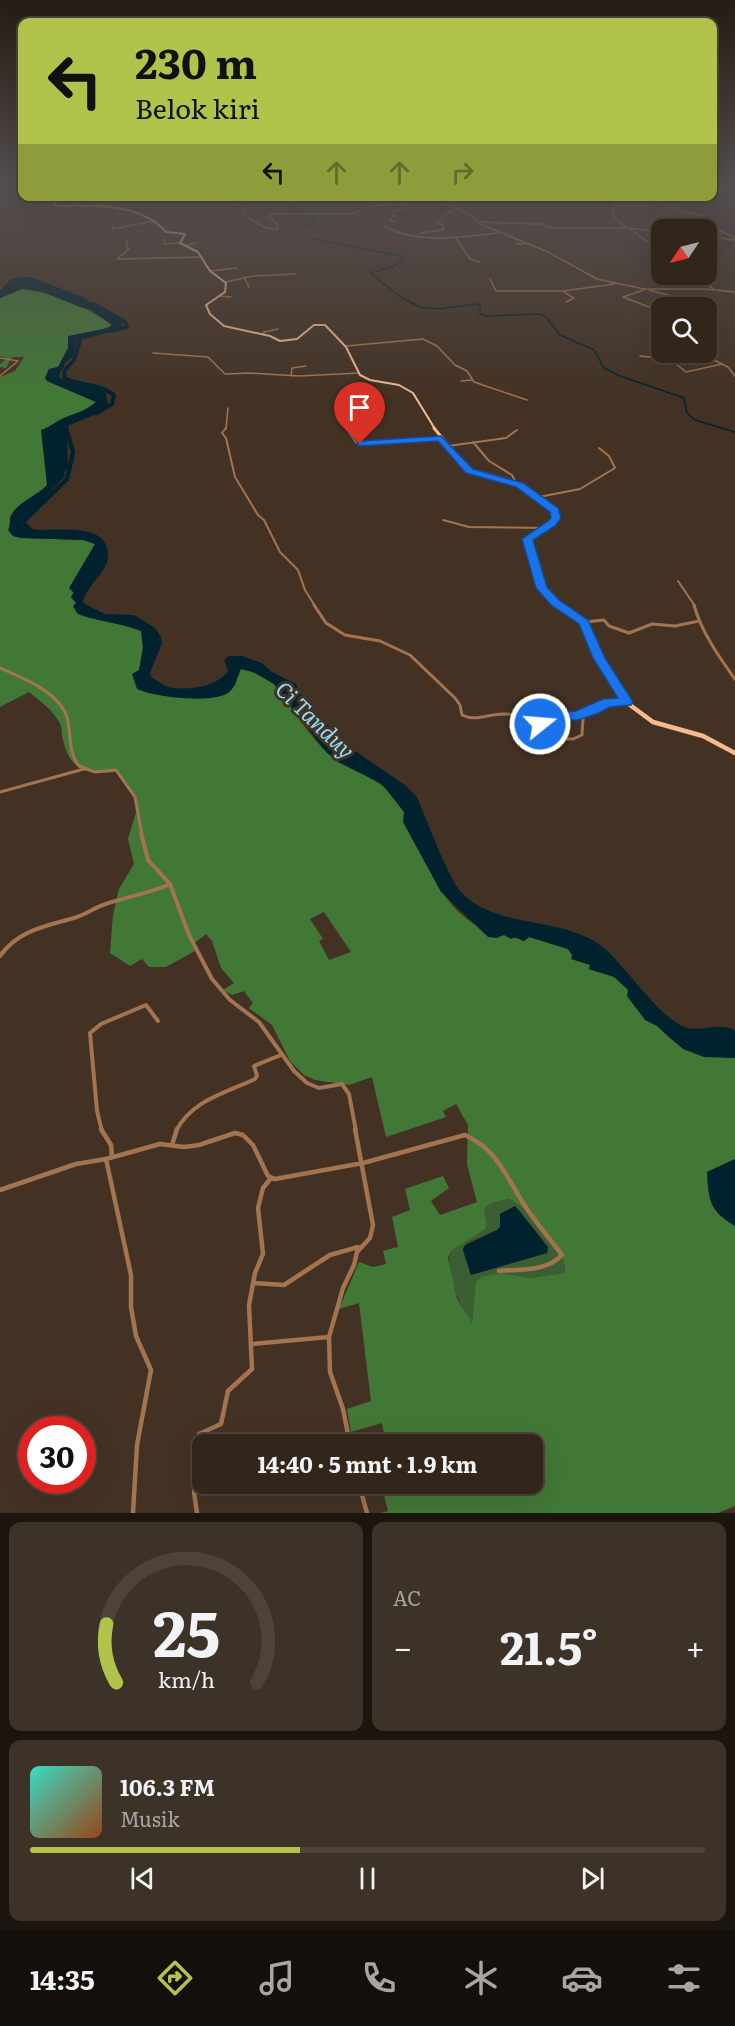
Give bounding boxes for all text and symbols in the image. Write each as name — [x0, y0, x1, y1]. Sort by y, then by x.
text: 230 m — [135, 30, 257, 92]
icon: left — [36, 42, 114, 120]
text: Belok kiri — [135, 87, 260, 127]
icon: left — [257, 156, 290, 189]
icon: ahead — [320, 156, 353, 189]
icon: ahead — [383, 156, 416, 189]
icon: right — [446, 156, 479, 189]
north arrow — [651, 219, 717, 285]
map controls — [651, 219, 717, 363]
button: search — [651, 297, 717, 363]
pin — [334, 382, 385, 444]
icon: arrive — [343, 391, 376, 424]
water label: Ci Tanduy — [269, 673, 363, 765]
position arrow — [508, 692, 572, 756]
speed limit sign: 30 — [18, 1416, 96, 1494]
text: 14:40 · 5 mnt · 1.9 km — [258, 1447, 477, 1480]
text: AC — [393, 1582, 421, 1612]
text: 25 — [152, 1584, 220, 1676]
text: 21.5° — [500, 1612, 598, 1679]
text: − — [393, 1621, 412, 1670]
text: + — [686, 1621, 705, 1670]
text: km/h — [157, 1664, 215, 1696]
text: 106.3 FM — [120, 1770, 215, 1803]
text: Musik — [120, 1803, 180, 1833]
icon: previous — [126, 1862, 159, 1895]
icon: pause — [351, 1862, 384, 1895]
icon: next — [576, 1862, 609, 1895]
icon: directions — [154, 1957, 196, 1999]
icon: music — [256, 1957, 298, 1999]
icon: phone — [358, 1957, 400, 1999]
icon: climate — [460, 1957, 502, 1999]
icon: car — [561, 1957, 603, 1999]
icon: filters — [663, 1957, 705, 1999]
text: 14:35 — [30, 1958, 95, 1998]

